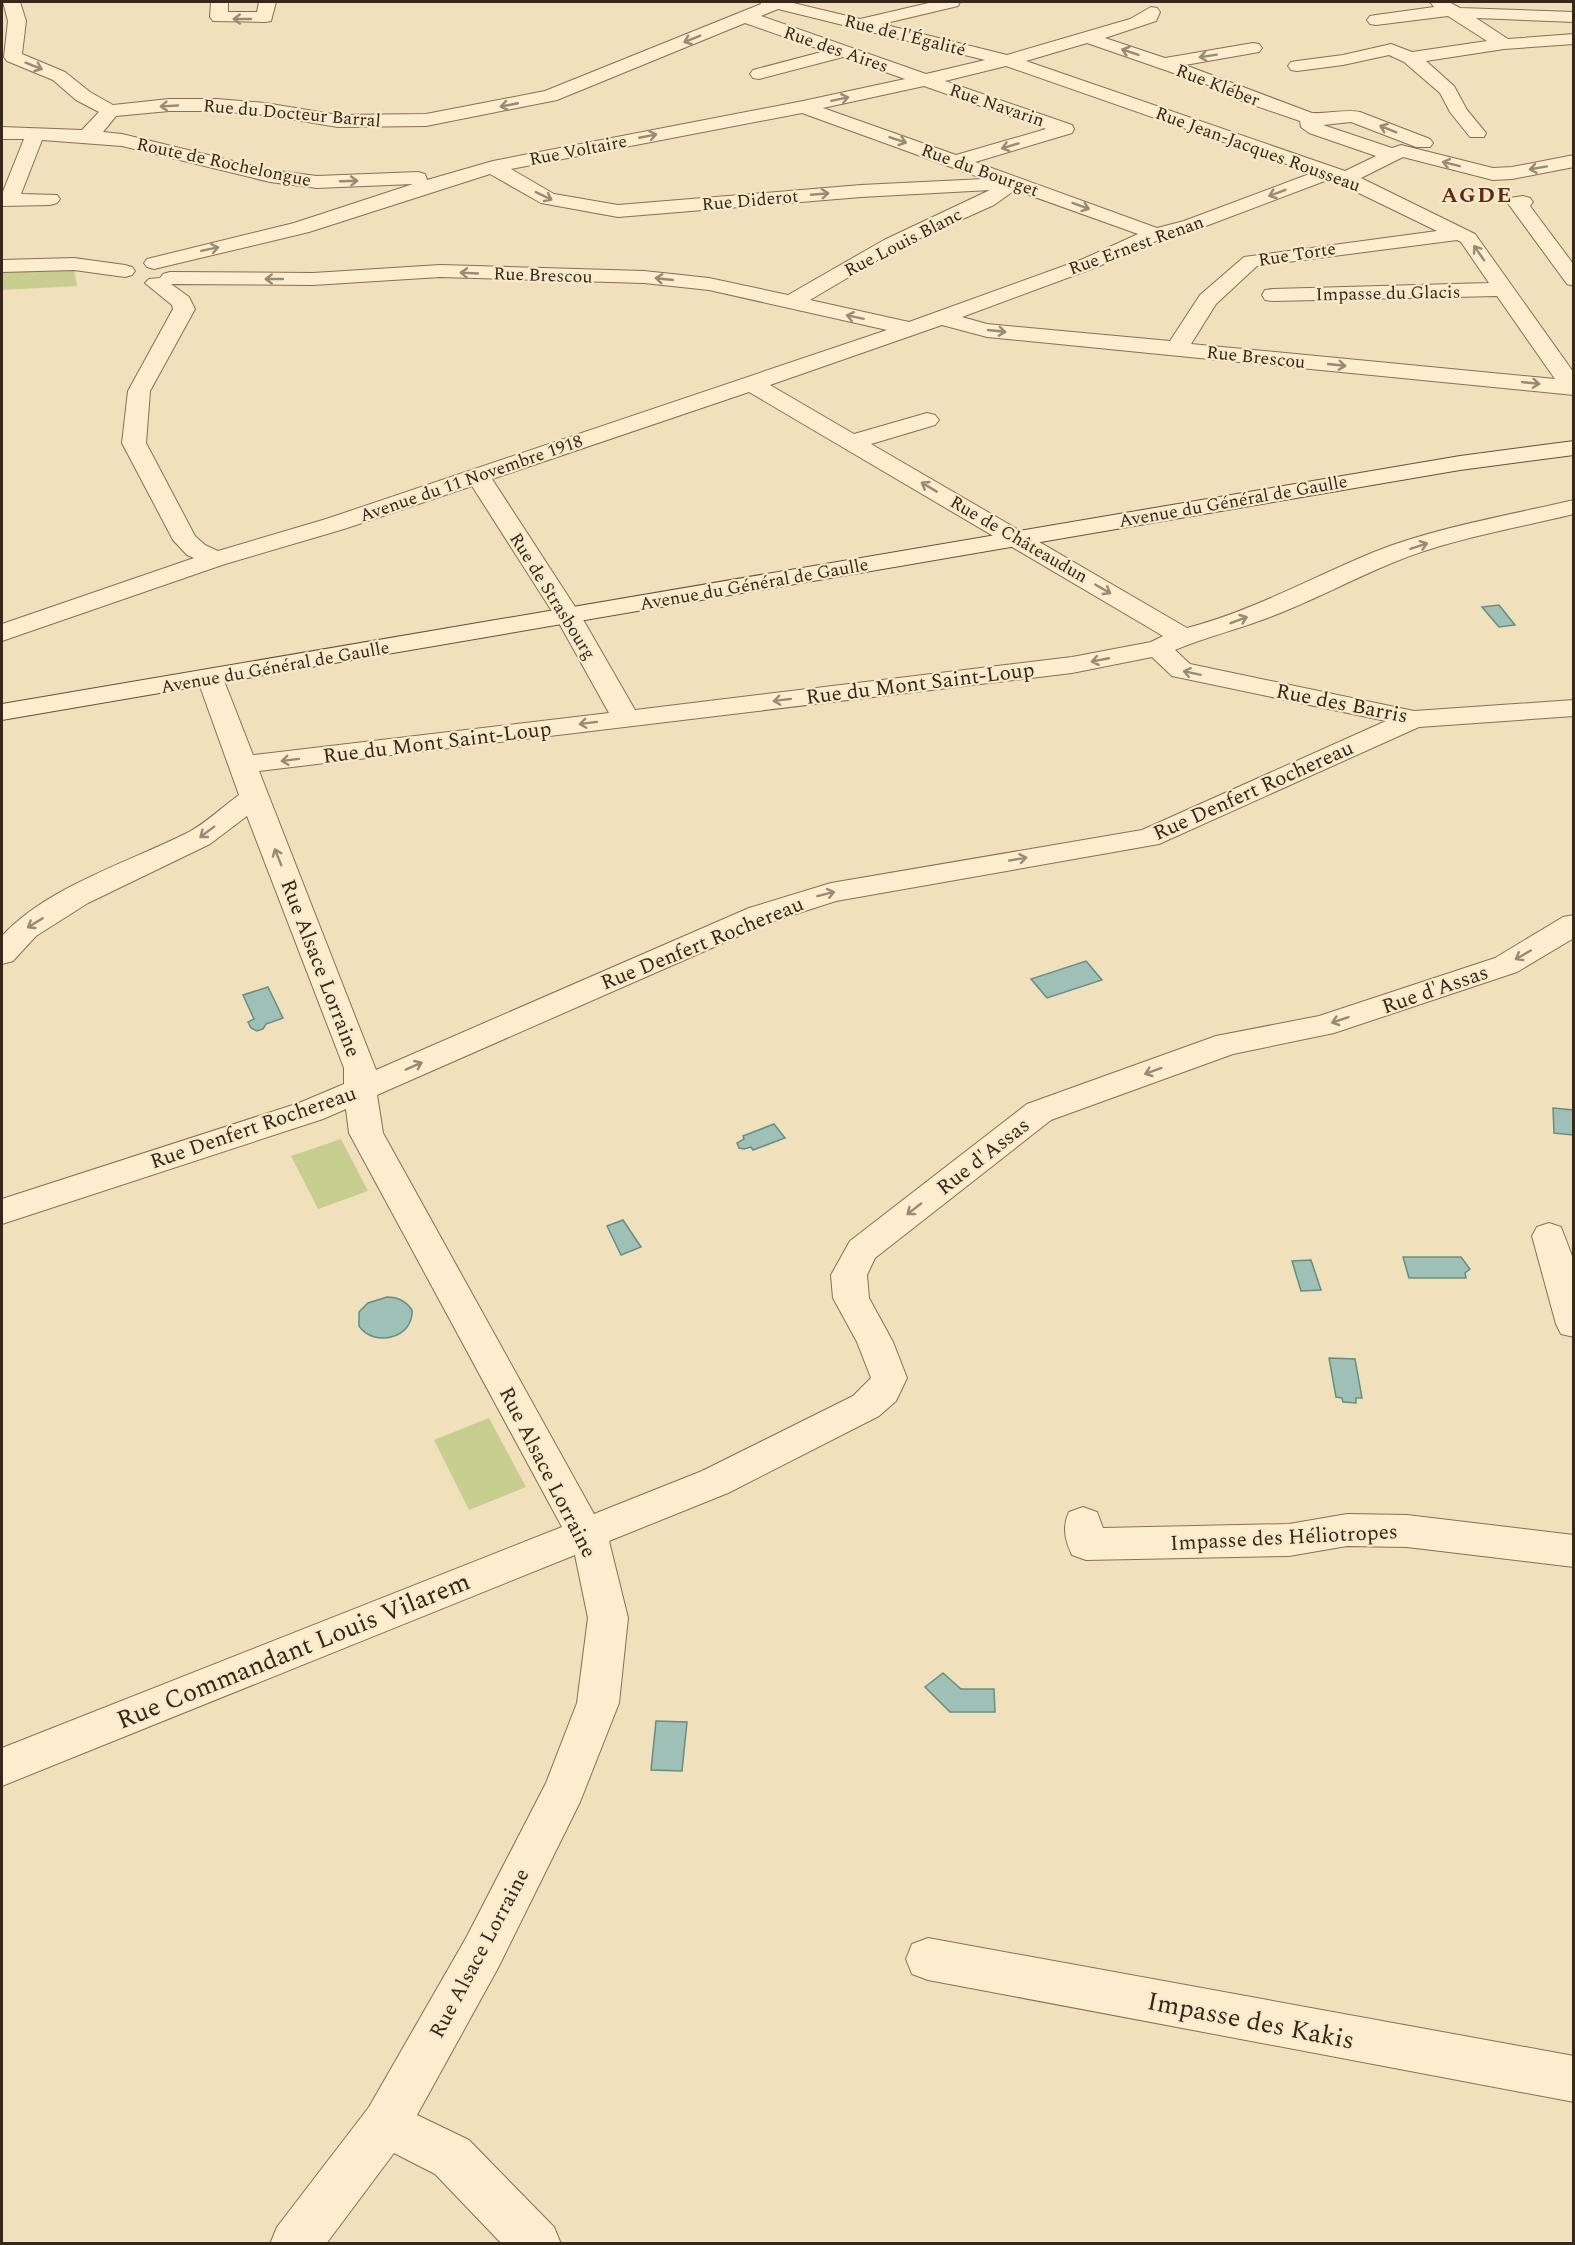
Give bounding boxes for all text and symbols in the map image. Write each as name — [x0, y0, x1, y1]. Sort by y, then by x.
street label: Rue de l'Égalité — [841, 7, 969, 64]
one-way arrow — [233, 13, 253, 25]
street label: Rue des Aires — [780, 19, 892, 80]
one-way arrow — [683, 34, 701, 45]
one-way arrow — [1121, 46, 1140, 57]
one-way arrow — [1199, 51, 1219, 62]
street label: Rue Kléber — [1172, 57, 1264, 114]
one-way arrow — [24, 61, 43, 72]
street label: Rue Navarin — [946, 77, 1048, 134]
street label: Rue du Docteur Barral — [202, 92, 382, 135]
one-way arrow — [829, 93, 849, 104]
one-way arrow — [160, 100, 180, 111]
one-way arrow — [499, 100, 519, 111]
street label: Rue Jean-Jacques Rousseau — [1151, 100, 1364, 199]
one-way arrow — [1379, 123, 1398, 134]
street label: Rue Voltaire — [527, 128, 629, 173]
one-way arrow — [638, 130, 658, 141]
street label: Route de Rochelongue — [134, 131, 314, 194]
one-way arrow — [888, 136, 907, 147]
street label: Rue du Bourget — [917, 137, 1043, 204]
one-way arrow — [1001, 141, 1020, 152]
one-way arrow — [1442, 158, 1461, 169]
one-way arrow — [1529, 163, 1549, 174]
one-way arrow — [339, 175, 359, 187]
district label: AGDE — [1441, 179, 1513, 212]
street label: Rue Diderot — [701, 183, 799, 218]
one-way arrow — [810, 188, 830, 199]
one-way arrow — [1268, 188, 1286, 199]
one-way arrow — [534, 190, 552, 202]
street label: Rue Louis Blanc — [840, 201, 967, 284]
one-way arrow — [1071, 202, 1090, 213]
street label: Rue Ernest Renan — [1065, 208, 1208, 282]
street label: Rue Torte — [1256, 235, 1338, 274]
one-way arrow — [200, 243, 220, 254]
one-way arrow — [1473, 246, 1485, 262]
street label: Rue Brescou — [493, 260, 593, 291]
one-way arrow — [459, 267, 479, 278]
one-way arrow — [265, 273, 285, 285]
one-way arrow — [654, 274, 674, 285]
street label: Impasse du Glacis — [1315, 279, 1461, 308]
one-way arrow — [846, 311, 865, 322]
one-way arrow — [986, 326, 1006, 337]
street label: Rue Brescou — [1205, 339, 1307, 376]
one-way arrow — [1327, 360, 1347, 371]
one-way arrow — [1521, 378, 1541, 389]
street label: Avenue du 11 Novembre 1918 — [356, 428, 586, 529]
street label: Avenue du Général de Gaulle — [1117, 468, 1349, 535]
one-way arrow — [921, 481, 938, 493]
street label: Rue de Châteaudun — [945, 489, 1093, 590]
street label: Rue de Strasbourg — [503, 527, 603, 665]
one-way arrow — [1409, 539, 1428, 550]
street label: Avenue du Général de Gaulle — [638, 551, 870, 618]
one-way arrow — [1094, 583, 1111, 595]
one-way arrow — [1229, 614, 1248, 625]
street label: Avenue du Général de Gaulle — [159, 634, 391, 701]
street label: Rue du Mont Saint-Loup — [804, 654, 1036, 714]
one-way arrow — [1091, 655, 1111, 666]
one-way arrow — [1183, 666, 1202, 678]
street label: Rue des Barris — [1273, 676, 1410, 732]
one-way arrow — [772, 694, 792, 705]
street label: Rue du Mont Saint-Loup — [321, 713, 553, 773]
one-way arrow — [579, 718, 599, 729]
street label: Rue Denfert Rochereau — [1148, 732, 1359, 850]
one-way arrow — [281, 754, 301, 765]
one-way arrow — [200, 826, 216, 839]
one-way arrow — [272, 849, 283, 867]
one-way arrow — [1008, 853, 1027, 864]
street label: Rue Alsace Lorraine — [271, 875, 369, 1062]
one-way arrow — [816, 887, 835, 899]
street label: Rue Denfert Rochereau — [596, 888, 809, 999]
one-way arrow — [27, 917, 44, 929]
one-way arrow — [1515, 949, 1532, 961]
street label: Rue d'Assas — [1378, 957, 1493, 1023]
one-way arrow — [1331, 1016, 1350, 1027]
one-way arrow — [404, 1060, 422, 1071]
one-way arrow — [1144, 1066, 1162, 1077]
street label: Rue Denfert Rochereau — [146, 1078, 361, 1178]
street label: Rue d'Assas — [930, 1110, 1037, 1204]
one-way arrow — [907, 1203, 923, 1216]
street label: Rue Alsace Lorraine — [490, 1381, 604, 1564]
street label: Impasse des Héliotropes — [1169, 1516, 1399, 1560]
street label: Rue Commandant Louis Vilarem — [111, 1562, 476, 1740]
street label: Rue Alsace Lorraine — [422, 1863, 538, 2044]
street label: Impasse des Kakis — [1144, 1981, 1358, 2061]

